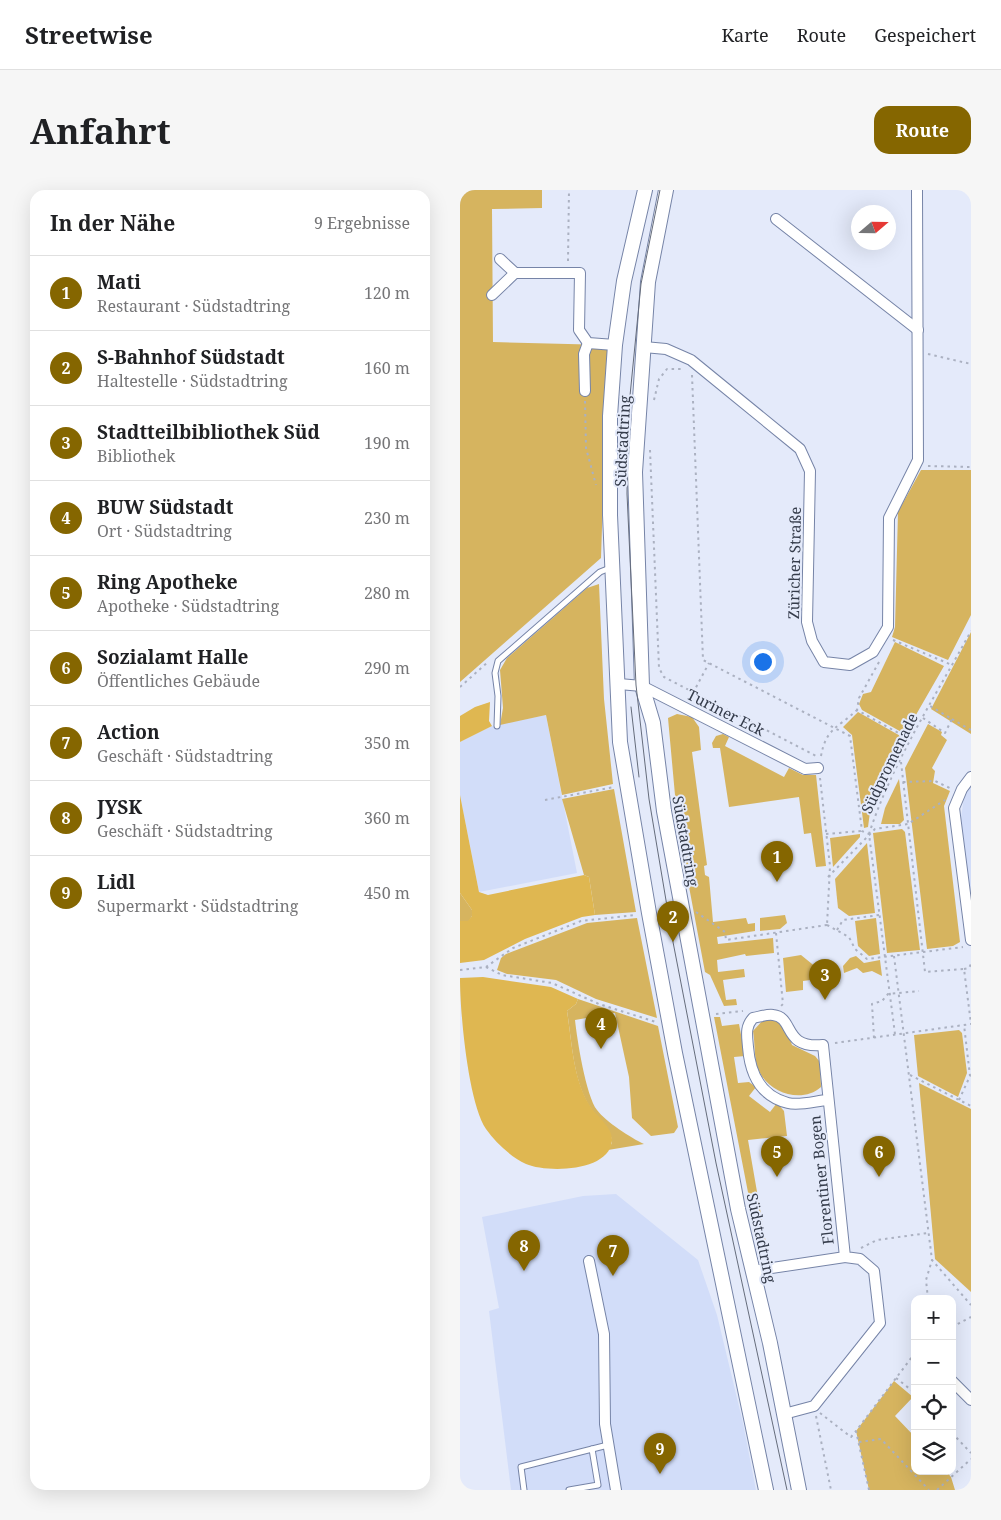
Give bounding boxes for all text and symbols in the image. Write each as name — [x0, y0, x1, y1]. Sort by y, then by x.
text: Streetwise — [25, 18, 153, 51]
text: Karte — [721, 23, 769, 47]
text: Route — [797, 23, 846, 47]
text: Gespeichert — [874, 23, 976, 47]
button: Route — [874, 106, 971, 154]
text: Anfahrt — [30, 107, 171, 154]
north arrow — [851, 205, 896, 250]
text: In der Nähe — [50, 209, 175, 237]
text: 9 Ergebnisse — [314, 212, 410, 234]
text: Mati — [97, 269, 141, 295]
text: 1 — [61, 282, 71, 304]
text: 120 m — [364, 282, 410, 304]
text: Restaurant · Südstadtring — [97, 295, 290, 317]
text: S-Bahnhof Südstadt — [97, 344, 285, 370]
text: 2 — [61, 357, 71, 379]
text: 160 m — [364, 357, 410, 379]
text: Haltestelle · Südstadtring — [97, 370, 288, 392]
street label: Südstadtring — [610, 395, 634, 487]
text: Stadtteilbibliothek Süd — [97, 419, 320, 445]
text: 3 — [61, 432, 71, 454]
text: 190 m — [364, 432, 410, 454]
text: Bibliothek — [97, 445, 175, 467]
text: BUW Südstadt — [97, 494, 233, 520]
text: 4 — [61, 507, 71, 529]
text: 230 m — [364, 507, 410, 529]
street label: Züricher Straße — [783, 507, 805, 619]
text: Ort · Südstadtring — [97, 520, 232, 542]
text: Ring Apotheke — [97, 569, 238, 595]
text: 5 — [61, 582, 71, 604]
text: 280 m — [364, 582, 410, 604]
text: Apotheke · Südstadtring — [97, 595, 279, 617]
text: Sozialamt Halle — [97, 644, 248, 670]
your location — [750, 649, 776, 675]
text: 6 — [61, 657, 71, 679]
text: 290 m — [364, 657, 410, 679]
text: Öffentliches Gebäude — [97, 670, 260, 692]
street label: Turiner Eck — [684, 684, 768, 740]
street label: Südpromenade — [856, 709, 922, 817]
text: Action — [97, 719, 160, 745]
text: 7 — [61, 732, 71, 754]
text: 350 m — [364, 732, 410, 754]
text: Geschäft · Südstadtring — [97, 745, 273, 767]
text: JYSK — [97, 794, 142, 820]
street label: Südstadtring — [668, 794, 704, 888]
text: 8 — [61, 807, 71, 829]
text: 360 m — [364, 807, 410, 829]
text: Geschäft · Südstadtring — [97, 820, 273, 842]
pin: 1 — [761, 841, 793, 882]
text: Lidl — [97, 869, 135, 895]
text: 9 — [61, 882, 71, 904]
text: 450 m — [364, 882, 410, 904]
text: Supermarkt · Südstadtring — [97, 895, 298, 917]
pin: 2 — [657, 901, 689, 942]
pin: 3 — [809, 959, 841, 1000]
pin: 4 — [585, 1008, 617, 1049]
street label: Florentiner Bogen — [804, 1114, 838, 1246]
pin: 5 — [761, 1136, 793, 1177]
pin: 6 — [863, 1136, 895, 1177]
street label: Südstadtring — [743, 1191, 781, 1285]
pin: 8 — [508, 1230, 540, 1271]
pin: 7 — [597, 1235, 629, 1276]
map controls — [911, 1295, 956, 1475]
button: + — [911, 1295, 956, 1340]
button: − — [911, 1340, 956, 1385]
button: locate — [911, 1385, 956, 1430]
button: layers — [911, 1430, 956, 1475]
pin: 9 — [644, 1433, 676, 1474]

